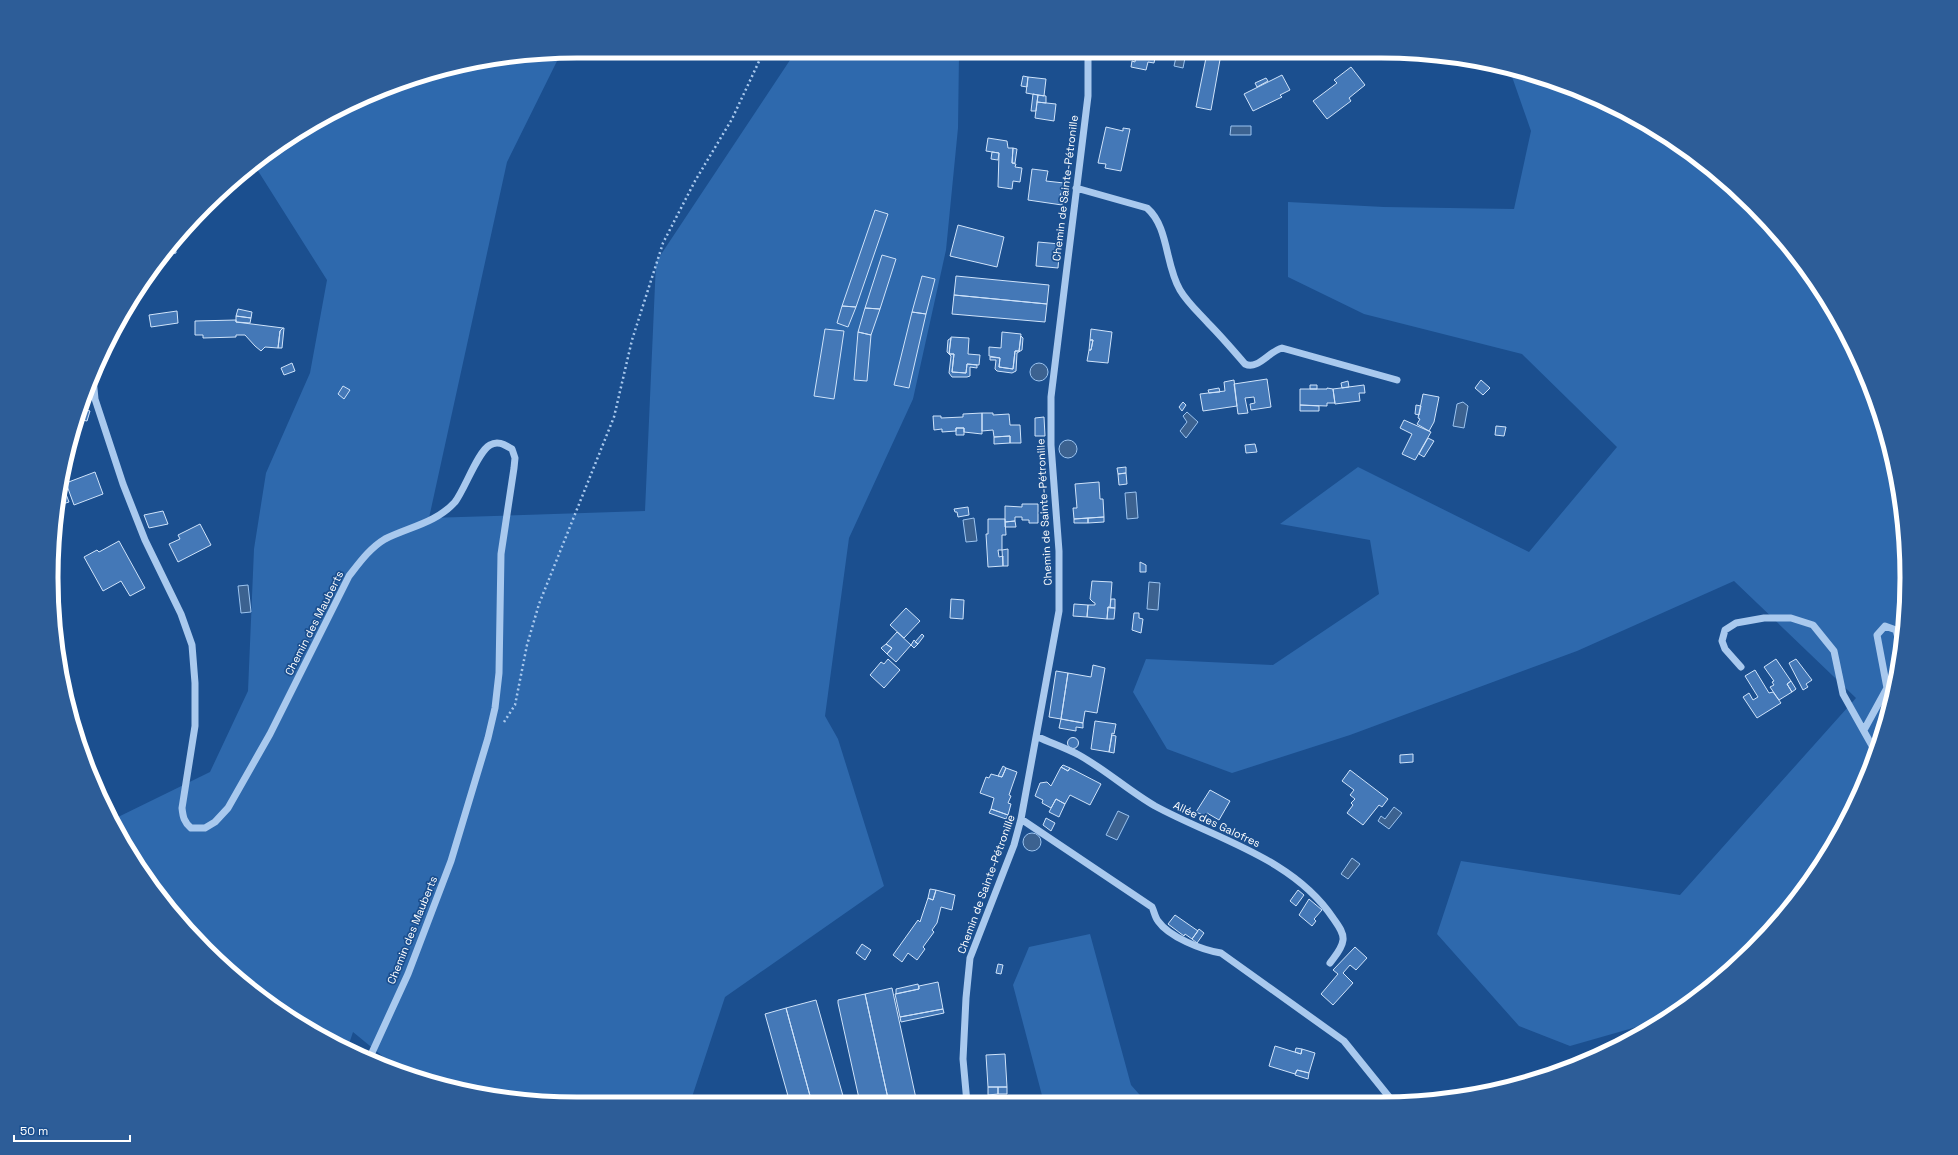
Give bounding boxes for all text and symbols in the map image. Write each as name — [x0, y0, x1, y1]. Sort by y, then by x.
street label: Chemin de Sainte-Pétronille — [1049, 114, 1081, 262]
street label: Chemin de Sainte-Pétronille — [1033, 438, 1055, 586]
street label: Chemin des Mauberts — [282, 568, 347, 678]
street label: Allée des Galofres — [1171, 798, 1263, 850]
street label: Chemin de Sainte-Pétronille — [954, 813, 1018, 955]
street label: Chemin des Mauberts — [384, 874, 440, 986]
scale bar — [14, 1117, 130, 1143]
text: 50 m — [20, 1123, 48, 1139]

